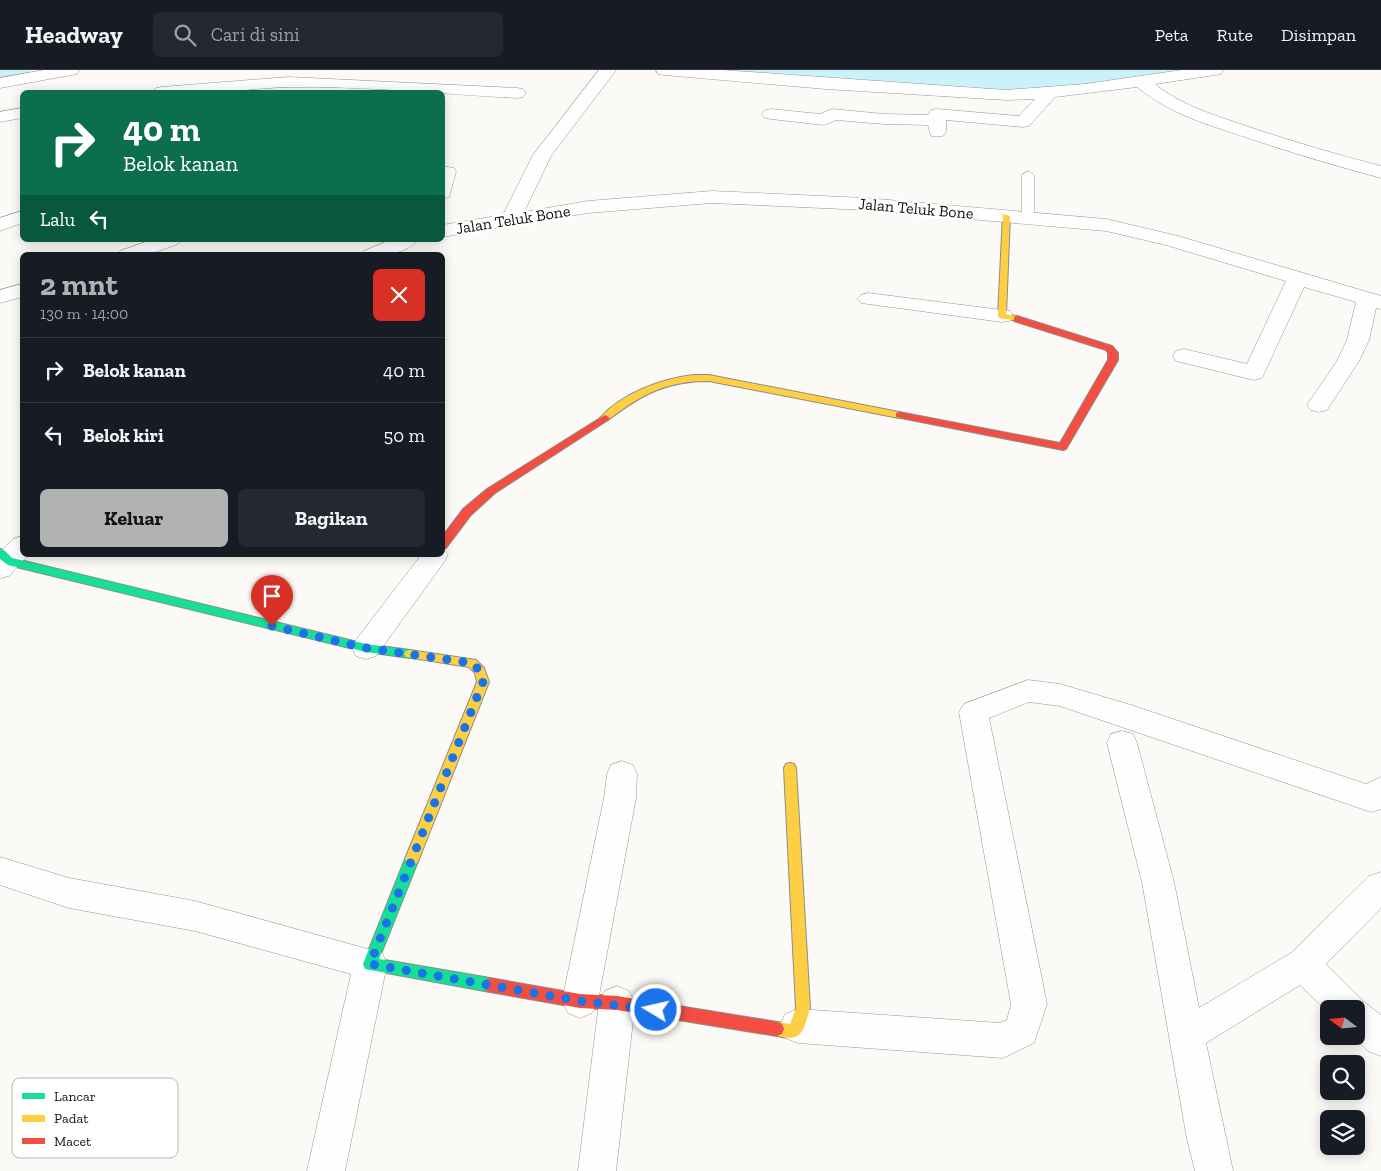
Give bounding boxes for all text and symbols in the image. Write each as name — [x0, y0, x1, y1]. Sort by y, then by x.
search box — [153, 12, 503, 57]
text: Headway — [25, 20, 123, 49]
icon: search — [171, 21, 199, 49]
text: Cari di sini — [211, 23, 300, 46]
text: Peta — [1155, 24, 1189, 46]
text: Rute — [1217, 24, 1253, 46]
text: Disimpan — [1281, 24, 1356, 46]
text: 40 m — [123, 108, 200, 150]
icon: right — [40, 110, 105, 175]
text: Belok kanan — [123, 150, 238, 177]
street label: Jalan Teluk Bone — [858, 194, 974, 223]
street label: Jalan Teluk Bone — [455, 201, 571, 238]
icon: left — [85, 205, 113, 233]
text: Lalu — [40, 208, 75, 231]
text: 2 mnt — [40, 267, 118, 303]
button: close — [373, 269, 425, 321]
text: 130 m · 14:00 — [40, 304, 128, 323]
icon: right — [40, 356, 68, 384]
text: Belok kanan — [83, 359, 186, 382]
text: 40 m — [383, 359, 425, 382]
icon: left — [40, 421, 68, 449]
text: Belok kiri — [83, 424, 164, 447]
text: 50 m — [384, 424, 425, 447]
button: Keluar — [40, 489, 228, 547]
button: Bagikan — [238, 489, 425, 547]
pin — [251, 575, 293, 626]
icon: arrive — [258, 582, 286, 610]
position arrow — [629, 983, 681, 1035]
north arrow — [1320, 1000, 1365, 1045]
map controls — [1320, 1000, 1365, 1155]
button: search — [1320, 1055, 1365, 1100]
legend — [12, 1078, 178, 1158]
text: Lancar — [54, 1088, 96, 1105]
text: Padat — [54, 1110, 89, 1127]
button: layers — [1320, 1110, 1365, 1155]
text: Macet — [54, 1133, 92, 1150]

